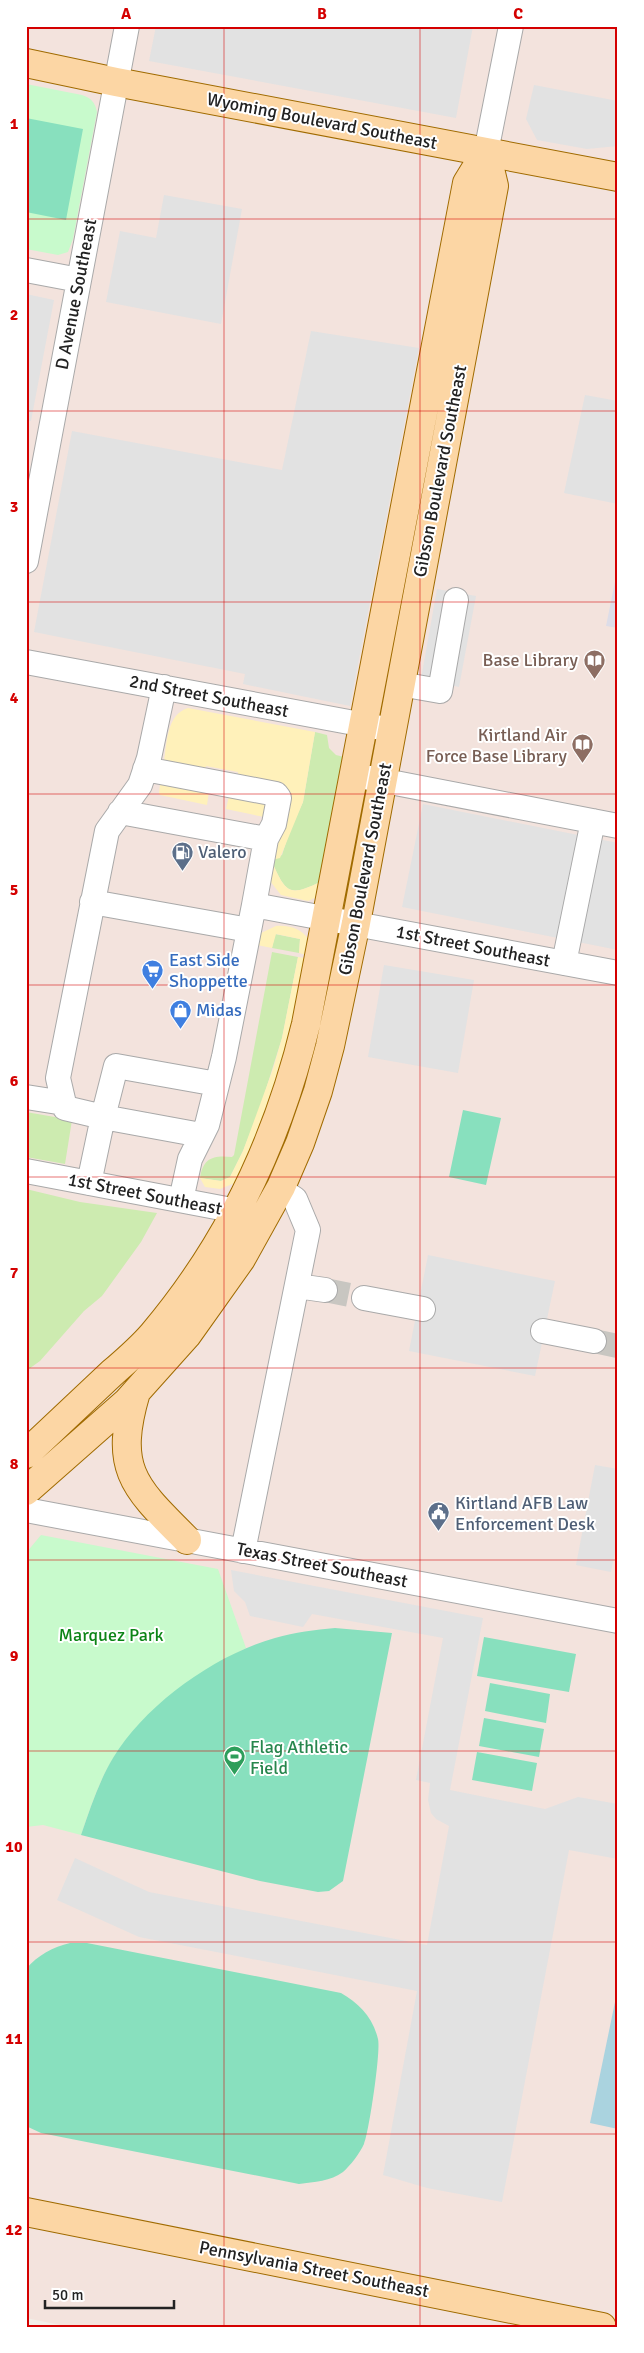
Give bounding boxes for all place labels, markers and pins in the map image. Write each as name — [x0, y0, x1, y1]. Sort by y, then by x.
library icon: Base Library — [582, 648, 606, 679]
place label: Base Library — [483, 649, 579, 671]
place label: Kirtland Air Force Base Library — [426, 724, 568, 767]
library icon: Kirtland Air Force Base Library — [571, 733, 595, 764]
fuel station icon: Valero — [170, 840, 194, 871]
place label: Valero — [198, 841, 247, 863]
place label: East Side Shoppette — [169, 949, 248, 992]
supermarket icon: East Side Shoppette — [141, 958, 165, 989]
shop icon: Midas — [168, 998, 192, 1029]
place label: Midas — [196, 999, 242, 1021]
place label: Kirtland AFB Law Enforcement Desk — [455, 1492, 595, 1535]
public building icon: Kirtland AFB Law Enforcement Desk — [427, 1501, 451, 1532]
place label: Flag Athletic Field — [250, 1736, 348, 1779]
sports icon: Flag Athletic Field — [222, 1745, 246, 1776]

